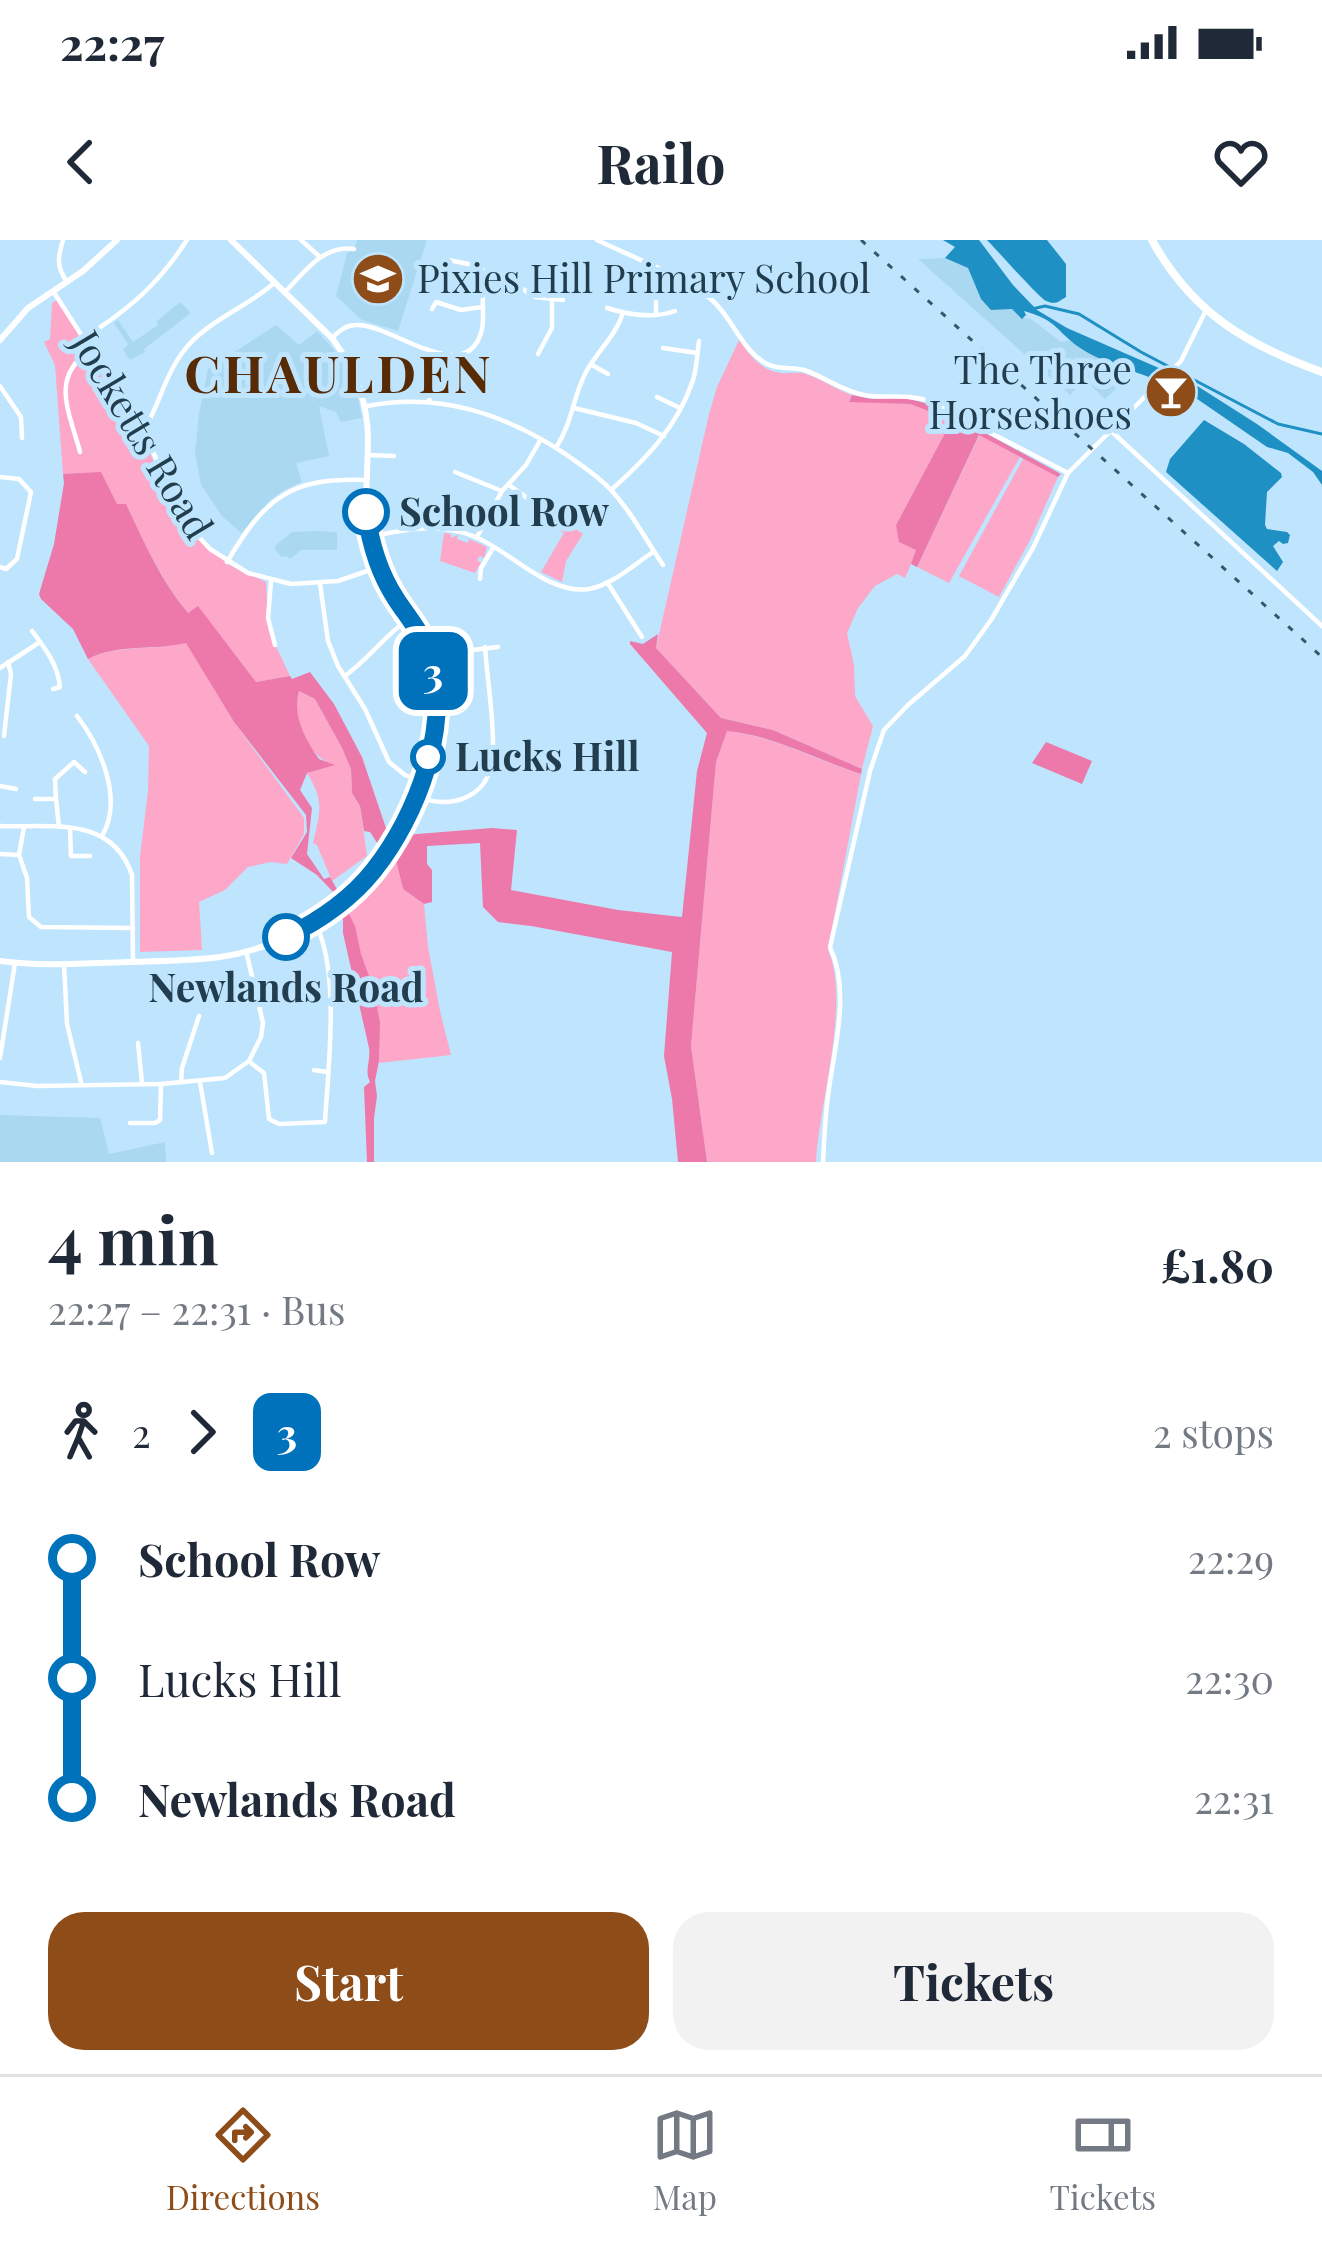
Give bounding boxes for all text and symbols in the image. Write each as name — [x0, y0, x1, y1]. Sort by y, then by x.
text: 22:27 — [60, 12, 164, 72]
text: Railo — [596, 126, 726, 198]
icon: back — [48, 129, 114, 195]
icon: heart — [1208, 129, 1274, 195]
school or university icon: Pixies Hill Primary School — [350, 251, 406, 307]
place label: Pixies Hill Primary School — [417, 251, 871, 303]
street label: Jocketts Road — [61, 319, 226, 548]
district label: CHAULDEN — [184, 338, 494, 406]
place label: The Three Horseshoes — [928, 342, 1132, 439]
bar icon: The Three Horseshoes — [1143, 364, 1199, 420]
place label: School Row — [399, 484, 609, 536]
marker: School Row — [344, 490, 388, 534]
line badge: 3 — [394, 632, 472, 710]
text: 3 — [423, 643, 443, 699]
place label: Lucks Hill — [455, 729, 640, 781]
marker: Lucks Hill — [412, 741, 444, 773]
marker: Newlands Road — [264, 915, 308, 959]
place label: Newlands Road — [148, 960, 424, 1012]
text: 4 min — [48, 1194, 219, 1282]
text: £1.80 — [1161, 1234, 1274, 1294]
text: 22:27 – 22:31 · Bus — [48, 1283, 345, 1335]
icon: walk — [48, 1399, 114, 1465]
icon: forward — [169, 1399, 235, 1465]
text: 3 — [277, 1404, 297, 1460]
text: 2 — [132, 1406, 151, 1458]
text: 2 stops — [1153, 1406, 1274, 1458]
text: School Row — [138, 1528, 380, 1588]
text: 22:29 — [1188, 1532, 1274, 1584]
text: Lucks Hill — [138, 1648, 342, 1708]
text: 22:30 — [1185, 1652, 1274, 1704]
text: Newlands Road — [138, 1768, 456, 1828]
text: 22:31 — [1194, 1772, 1274, 1824]
button: Start — [48, 1912, 649, 2050]
button: Tickets — [673, 1912, 1274, 2050]
tab: Directions — [166, 2102, 320, 2218]
tab: Map — [652, 2102, 718, 2218]
tab: Tickets — [1050, 2102, 1156, 2218]

